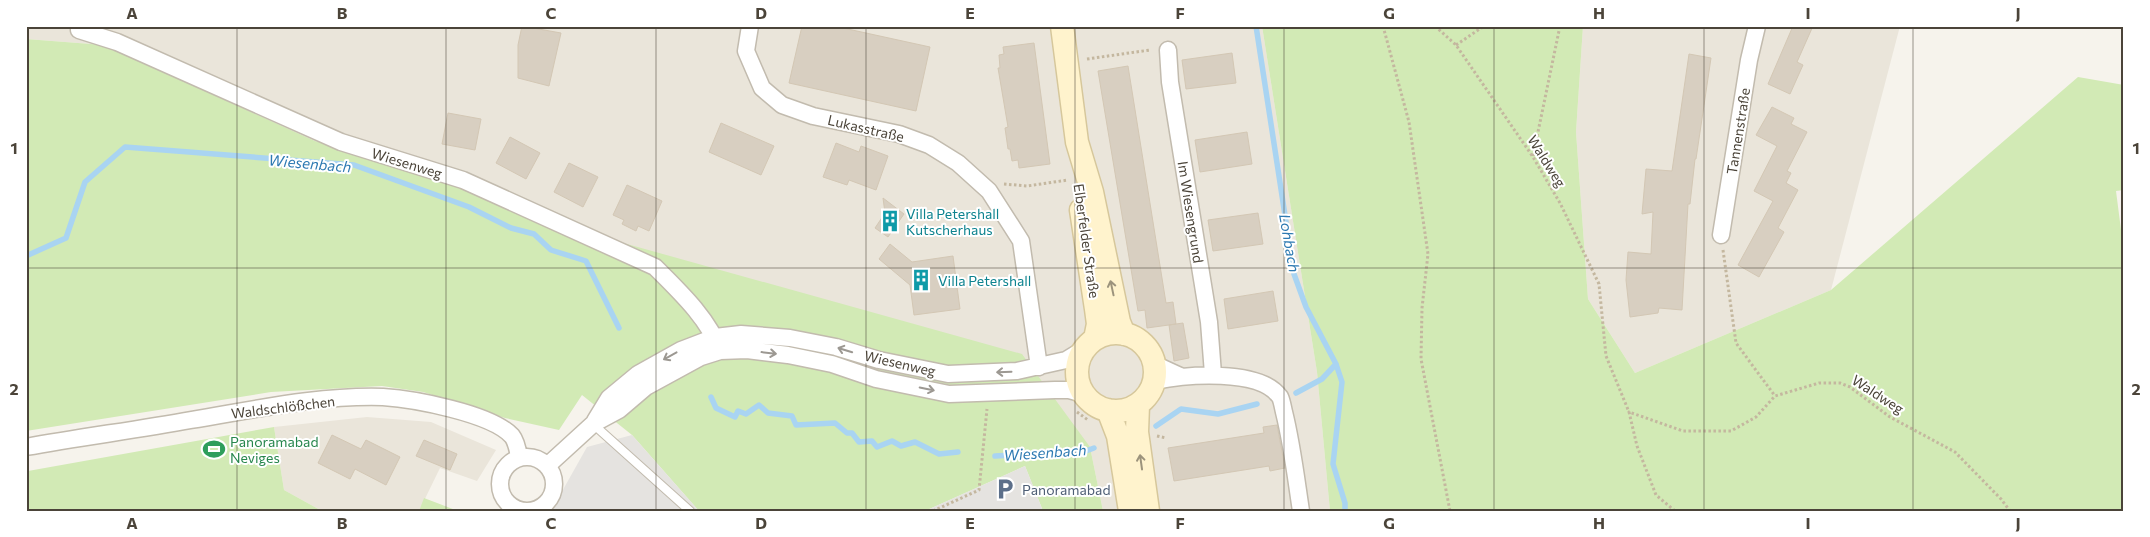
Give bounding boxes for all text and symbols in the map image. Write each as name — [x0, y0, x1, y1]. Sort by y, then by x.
text: A — [126, 3, 138, 22]
text: B — [337, 3, 348, 22]
text: C — [546, 3, 557, 22]
text: D — [755, 3, 767, 22]
text: E — [965, 3, 975, 22]
text: F — [1175, 3, 1185, 22]
text: G — [1383, 3, 1395, 22]
text: H — [1593, 3, 1605, 22]
text: I — [1805, 3, 1811, 22]
text: J — [2015, 3, 2021, 22]
street label: Tannenstraße — [1723, 87, 1753, 175]
street label: Lukasstraße — [826, 111, 906, 145]
street label: Waldweg — [1524, 132, 1570, 191]
text: 1 — [10, 138, 18, 157]
text: 1 — [2132, 138, 2140, 157]
street label: Wiesenweg — [370, 144, 445, 182]
water label: Wiesenbach — [268, 150, 352, 176]
street label: Im Wiesengrund — [1175, 160, 1207, 264]
street label: Elberfelder Straße — [1071, 183, 1103, 299]
place label: Villa Petershall Kutscherhaus — [906, 205, 999, 238]
building icon: Villa Petershall Kutscherhaus — [877, 208, 903, 234]
water label: Lohbach — [1276, 212, 1304, 274]
building icon: Villa Petershall — [908, 267, 934, 293]
place label: Villa Petershall — [938, 272, 1031, 289]
one-way arrow — [1107, 280, 1116, 296]
one-way arrow — [837, 344, 853, 354]
street label: Wiesenweg — [863, 347, 938, 380]
one-way arrow — [760, 348, 776, 358]
one-way arrow — [663, 351, 678, 361]
one-way arrow — [996, 367, 1012, 376]
street label: Waldweg — [1849, 371, 1907, 417]
text: 2 — [9, 379, 19, 398]
text: 2 — [2131, 379, 2141, 398]
one-way arrow — [918, 385, 934, 395]
street label: Waldschlößchen — [230, 392, 336, 422]
place label: Panoramabad Neviges — [230, 433, 319, 466]
sports icon: Panoramabad Neviges — [201, 436, 227, 462]
water label: Wiesenbach — [1003, 440, 1087, 464]
one-way arrow — [1136, 455, 1146, 471]
parking icon: Panoramabad — [992, 476, 1018, 502]
place label: Panoramabad — [1022, 481, 1111, 498]
text: A — [126, 513, 138, 532]
text: B — [337, 513, 348, 532]
text: C — [546, 513, 557, 532]
text: D — [755, 513, 767, 532]
text: E — [965, 513, 975, 532]
text: F — [1175, 513, 1185, 532]
text: G — [1383, 513, 1395, 532]
text: H — [1593, 513, 1605, 532]
text: I — [1805, 513, 1811, 532]
text: J — [2015, 513, 2021, 532]

